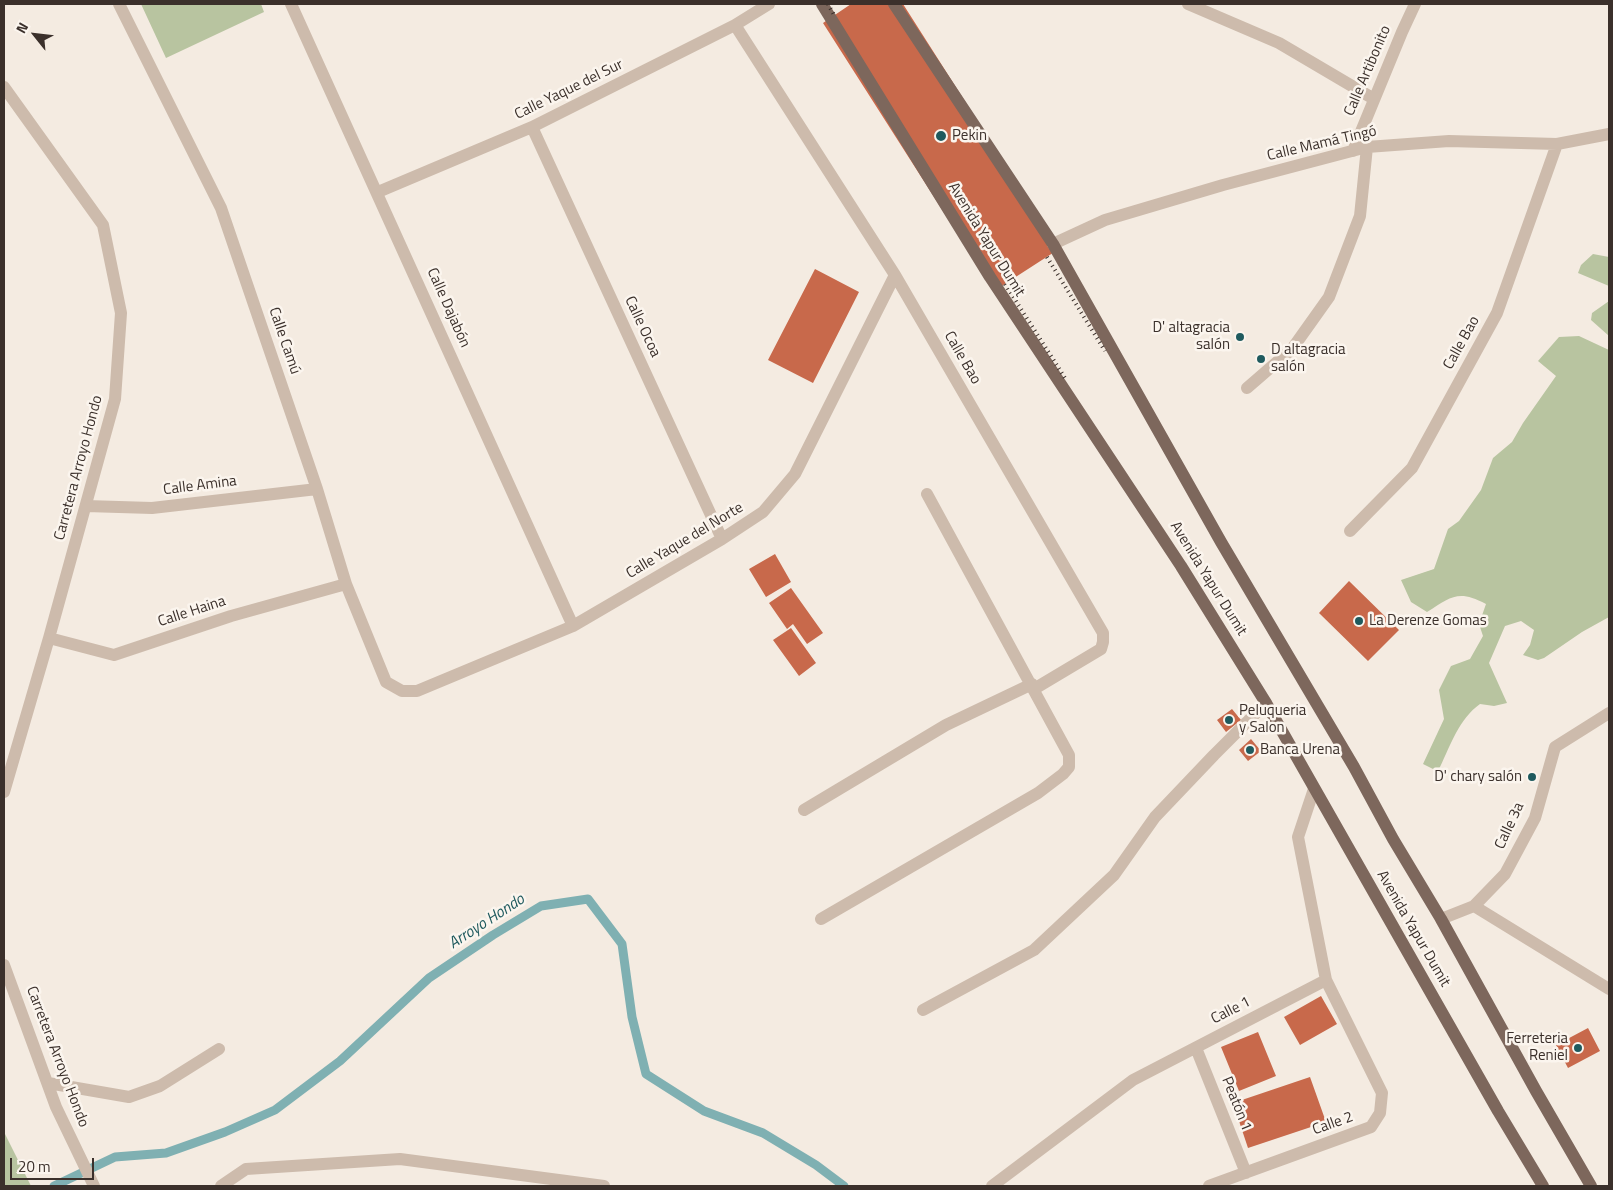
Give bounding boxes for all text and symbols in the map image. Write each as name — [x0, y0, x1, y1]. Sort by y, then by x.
north arrow — [10, 10, 60, 60]
text: N — [10, 18, 33, 37]
street label: Calle Artibonito — [1341, 23, 1395, 119]
street label: Calle Yaque del Sur — [512, 56, 626, 124]
street label: Calle Mamá Tingó — [1266, 123, 1378, 165]
place label: Pekin — [952, 127, 987, 145]
marker: Pekin — [934, 129, 948, 143]
street label: Avenida Yapur Dumit — [944, 180, 1028, 300]
street label: Calle Dajabón — [422, 265, 474, 351]
street label: Calle Ocoa — [620, 294, 664, 360]
street label: Calle Camú — [264, 305, 304, 377]
street label: Calle Bao — [1440, 313, 1484, 373]
place label: D' altagracia salón — [1152, 319, 1230, 354]
street label: Calle Bao — [940, 328, 984, 388]
marker: D' altagracia salón — [1234, 331, 1246, 343]
place label: D altagracia salón — [1271, 341, 1345, 376]
marker: D altagracia salón — [1255, 353, 1267, 365]
street label: Carretera Arroyo Hondo — [51, 394, 107, 542]
street label: Calle Amina — [162, 473, 238, 499]
street label: Calle Yaque del Norte — [623, 499, 747, 583]
street label: Avenida Yapur Dumit — [1166, 519, 1250, 639]
street label: Calle Haina — [156, 593, 228, 631]
place label: La Derenze Gomas — [1369, 612, 1487, 630]
marker: La Derenze Gomas — [1353, 615, 1365, 627]
place label: Peluqueria y Salon — [1239, 702, 1306, 737]
marker: Peluqueria y Salon — [1223, 714, 1235, 726]
place label: Banca Urena — [1260, 741, 1340, 759]
marker: Banca Urena — [1244, 744, 1256, 756]
place label: D' chary salón — [1434, 768, 1522, 786]
marker: D' chary salón — [1526, 771, 1538, 783]
street label: Calle 3a — [1491, 800, 1529, 852]
street label: Avenida Yapur Dumit — [1372, 868, 1454, 990]
water label: Arroyo Hondo — [445, 890, 529, 954]
street label: Carretera Arroyo Hondo — [22, 984, 92, 1130]
street label: Calle 1 — [1208, 993, 1254, 1029]
place label: Ferreteria Reniel — [1506, 1030, 1568, 1065]
marker: Ferreteria Reniel — [1572, 1042, 1584, 1054]
street label: Peatón 1 — [1217, 1074, 1255, 1134]
street label: Calle 2 — [1310, 1108, 1356, 1140]
scale bar — [12, 1148, 96, 1180]
text: 20 m — [18, 1155, 51, 1178]

